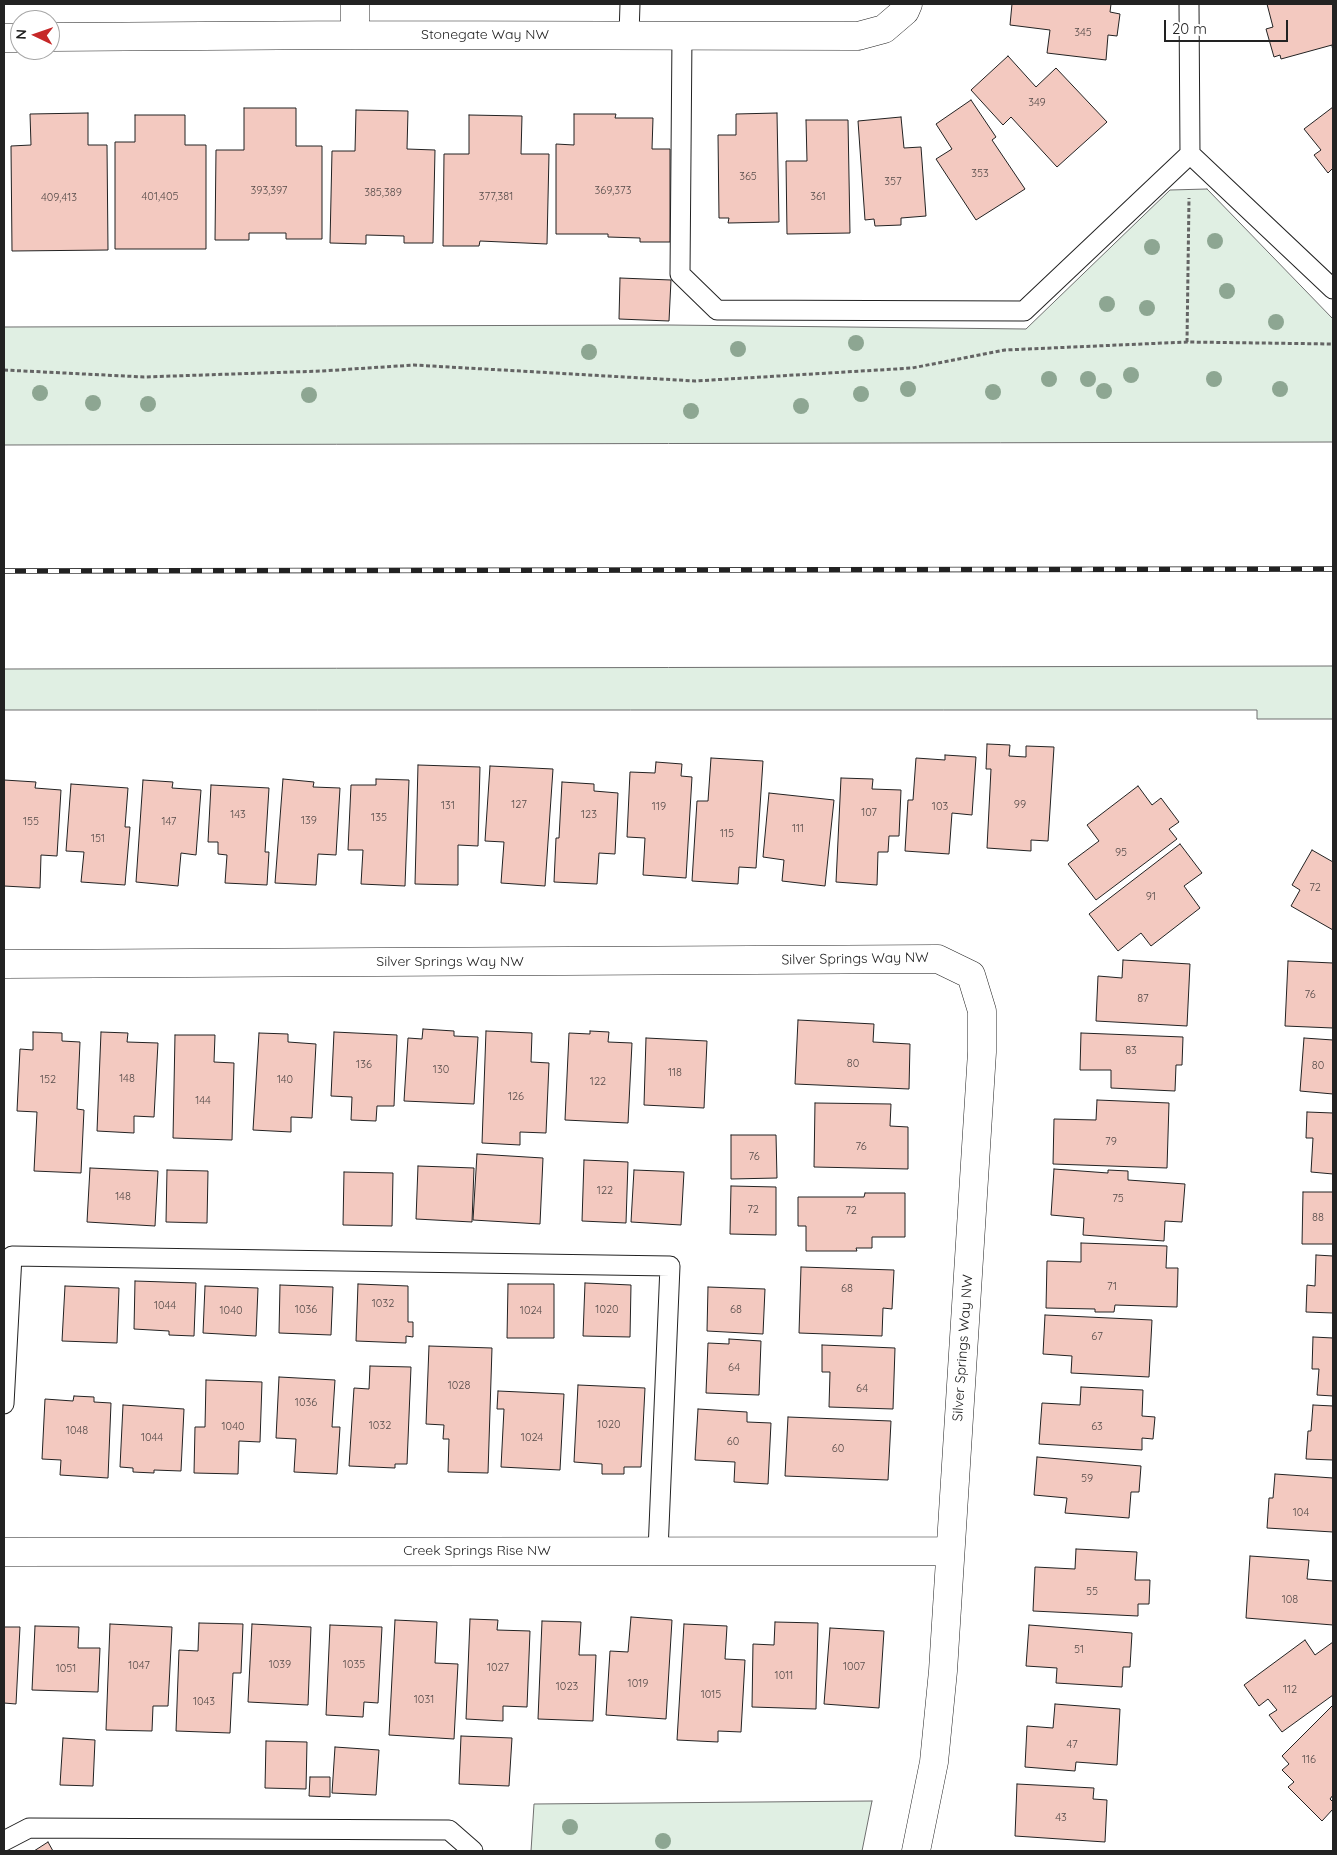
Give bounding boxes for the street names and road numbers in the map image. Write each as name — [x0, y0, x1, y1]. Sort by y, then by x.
street label: Stonegate Way NW — [421, 27, 549, 43]
street label: Silver Springs Way NW — [781, 949, 929, 969]
street label: Silver Springs Way NW — [376, 954, 524, 970]
street label: Silver Springs Way NW — [949, 1274, 977, 1422]
street label: Creek Springs Rise NW — [403, 1543, 551, 1559]

